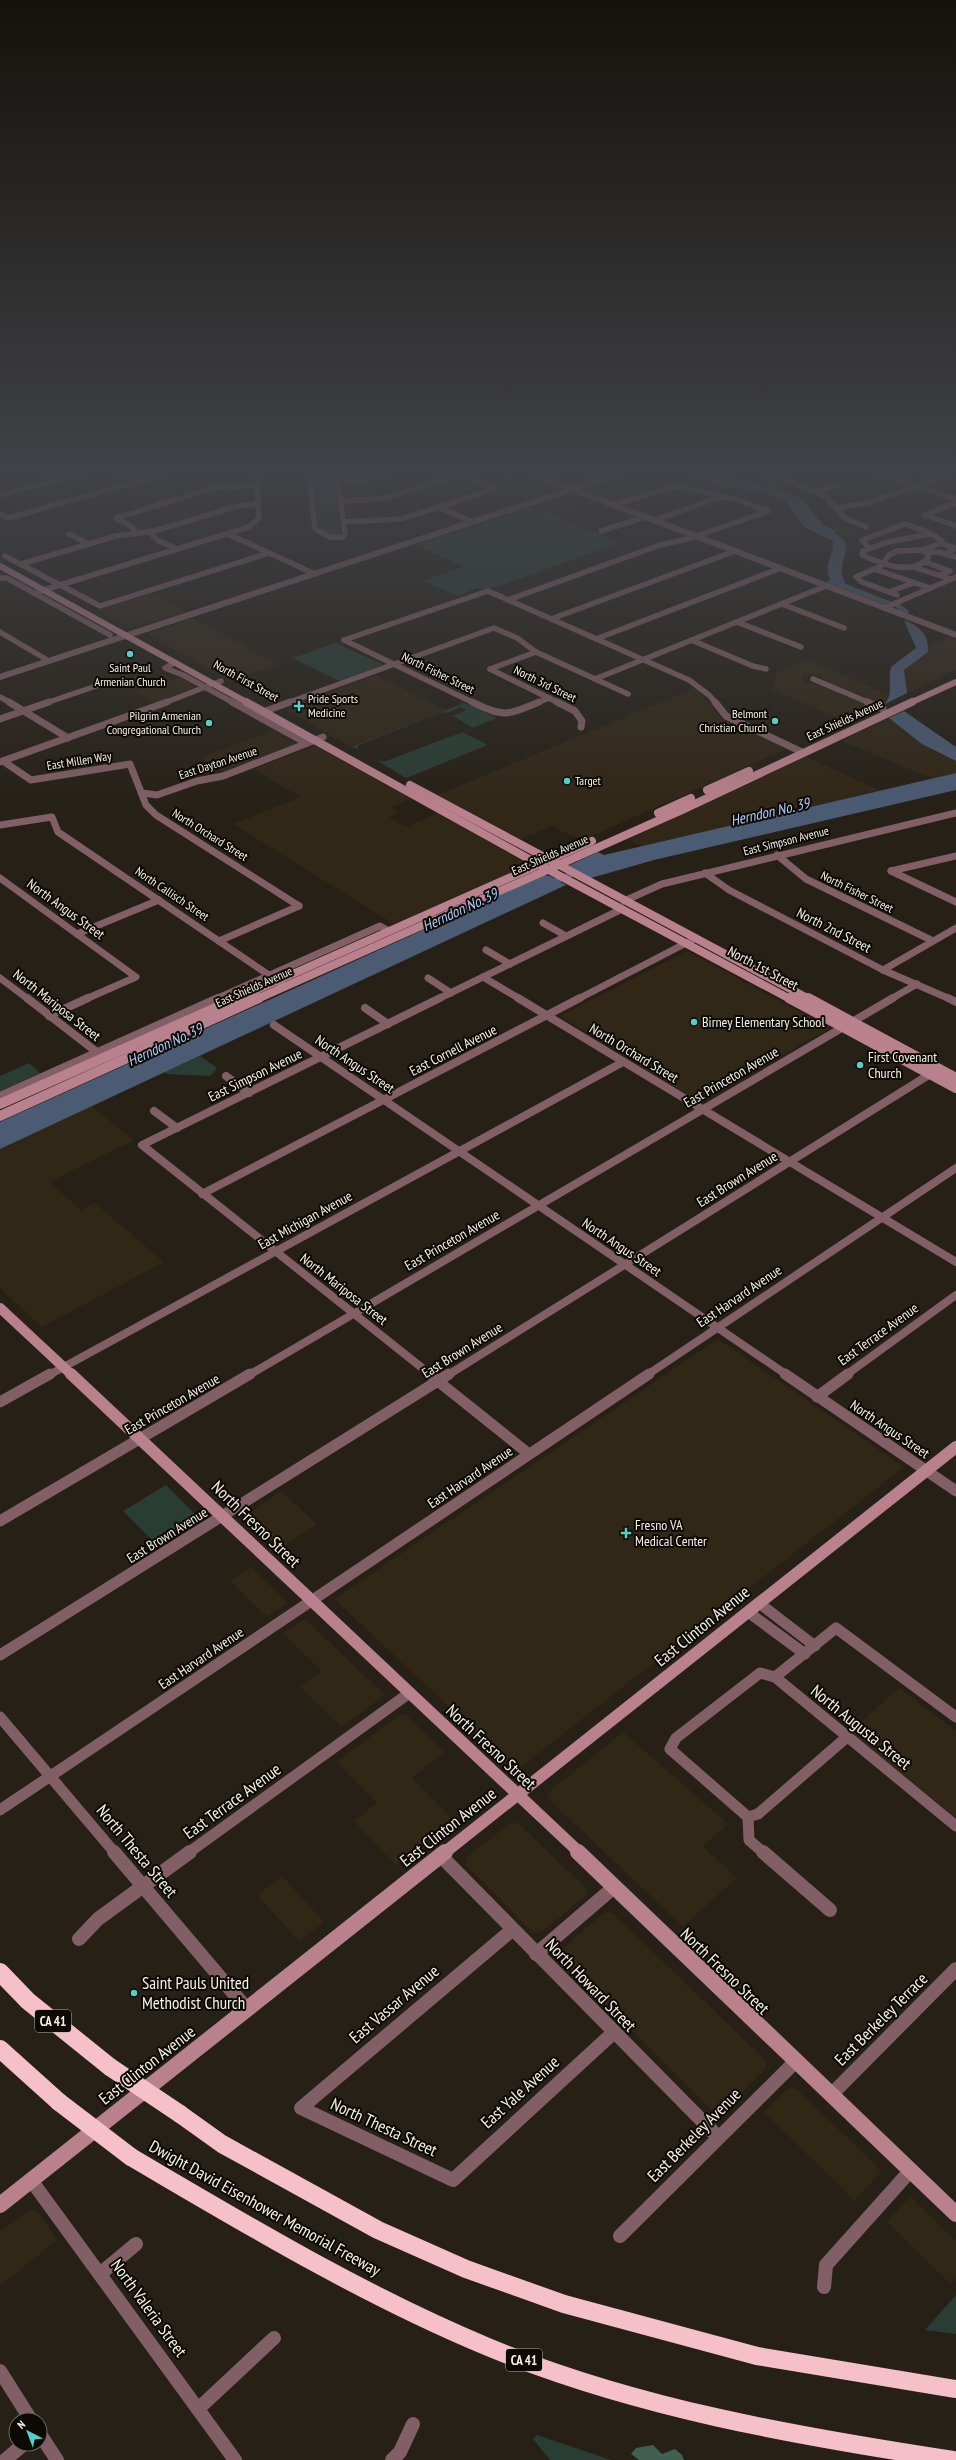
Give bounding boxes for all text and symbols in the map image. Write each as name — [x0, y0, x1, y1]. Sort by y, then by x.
marker: Saint Paul Armenian Church — [125, 649, 135, 659]
street label: North Fisher Street — [399, 649, 478, 697]
street label: North First Street — [211, 657, 282, 705]
place label: Saint Paul Armenian Church — [94, 660, 166, 689]
street label: North 3rd Street — [512, 662, 580, 705]
place label: Pride Sports Medicine — [308, 691, 358, 720]
street label: East Shields Avenue — [804, 695, 885, 744]
marker: Pride Sports Medicine — [293, 700, 305, 712]
place label: Belmont Christian Church — [699, 706, 768, 735]
place label: Pilgrim Armenian Congregational Church — [107, 708, 201, 737]
marker: Belmont Christian Church — [770, 716, 780, 726]
marker: Pilgrim Armenian Congregational Church — [204, 718, 214, 728]
street label: East Dayton Avenue — [177, 743, 259, 782]
street label: East Millen Way — [46, 748, 113, 773]
place label: Target — [575, 773, 602, 788]
marker: Target — [562, 776, 572, 786]
water label: Herndon No. 39 — [729, 793, 813, 830]
street label: North Orchard Street — [170, 805, 251, 864]
street label: East Simpson Avenue — [742, 823, 830, 858]
street label: East Shields Avenue — [509, 831, 591, 878]
street label: North Callisch Street — [133, 863, 213, 924]
street label: North Fisher Street — [818, 868, 897, 916]
street label: North Angus Street — [24, 875, 109, 943]
water label: Herndon No. 39 — [419, 883, 502, 935]
street label: North 2nd Street — [794, 904, 874, 957]
street label: North 1st Street — [725, 942, 802, 994]
street label: East Shields Avenue — [213, 963, 295, 1010]
street label: North Mariposa Street — [9, 965, 105, 1045]
place label: Birney Elementary School — [702, 1013, 825, 1031]
marker: Birney Elementary School — [689, 1017, 699, 1027]
water label: Herndon No. 39 — [124, 1018, 207, 1070]
street label: North Orchard Street — [586, 1019, 682, 1087]
street label: East Cornell Avenue — [406, 1020, 500, 1080]
street label: North Angus Street — [312, 1031, 398, 1097]
street label: East Princeton Avenue — [680, 1042, 782, 1111]
street label: East Simpson Avenue — [205, 1044, 305, 1106]
place label: First Covenant Church — [868, 1048, 937, 1082]
marker: First Covenant Church — [855, 1060, 865, 1070]
street label: East Brown Avenue — [693, 1147, 781, 1211]
street label: East Michigan Avenue — [255, 1187, 356, 1253]
street label: East Princeton Avenue — [401, 1205, 503, 1274]
street label: North Angus Street — [579, 1214, 665, 1280]
street label: North Mariposa Street — [296, 1249, 392, 1329]
street label: East Harvard Avenue — [693, 1261, 785, 1331]
street label: East Terrace Avenue — [834, 1299, 922, 1369]
street label: East Brown Avenue — [418, 1318, 506, 1382]
street label: East Princeton Avenue — [121, 1369, 223, 1438]
street label: North Angus Street — [847, 1396, 933, 1462]
street label: East Harvard Avenue — [424, 1442, 516, 1512]
street label: North Fresno Street — [207, 1476, 305, 1572]
street label: East Brown Avenue — [123, 1503, 211, 1567]
place label: Fresno VA Medical Center — [635, 1516, 707, 1550]
marker: Fresno VA Medical Center — [620, 1527, 632, 1539]
street label: East Clinton Avenue — [650, 1581, 754, 1671]
street label: East Harvard Avenue — [155, 1623, 247, 1693]
street label: North Augusta Street — [806, 1680, 916, 1774]
street label: North Fresno Street — [441, 1700, 541, 1795]
street label: East Terrace Avenue — [179, 1758, 285, 1844]
street label: East Clinton Avenue — [395, 1782, 501, 1872]
street label: North Thesta Street — [92, 1800, 183, 1902]
street label: North Fresno Street — [676, 1923, 774, 2019]
street label: North Howard Street — [541, 1934, 641, 2036]
street label: East Vassar Avenue — [344, 1960, 444, 2048]
street label: East Berkeley Terrace — [830, 1968, 932, 2070]
place label: Saint Pauls United Methodist Church — [142, 1972, 249, 2014]
marker: Saint Pauls United Methodist Church — [129, 1988, 139, 1998]
road number: CA 41 — [35, 2010, 71, 2032]
street label: East Clinton Avenue — [94, 2020, 200, 2110]
street label: East Yale Avenue — [476, 2051, 564, 2133]
street label: East Berkeley Avenue — [642, 2083, 746, 2187]
street label: North Thesta Street — [327, 2093, 441, 2161]
street label: Dwight David Eisenhower Memorial Freeway — [145, 2135, 385, 2281]
street label: North Valeria Street — [106, 2255, 192, 2362]
road number: CA 41 — [506, 2349, 542, 2371]
north arrow — [8, 2412, 48, 2452]
text: N — [14, 2417, 28, 2432]

